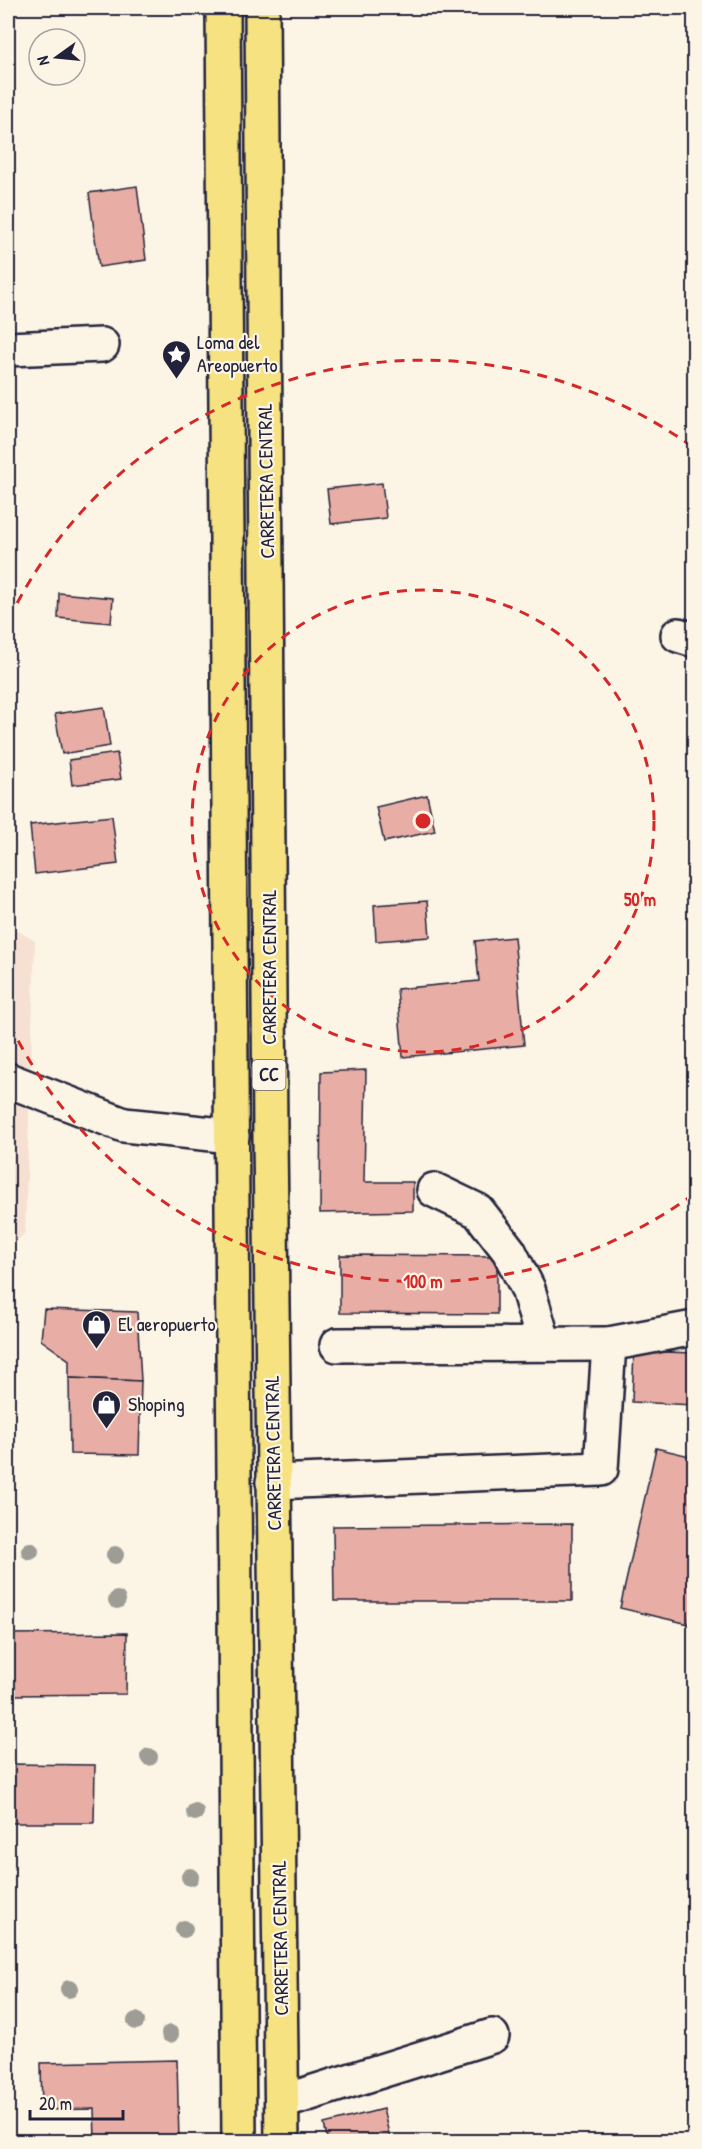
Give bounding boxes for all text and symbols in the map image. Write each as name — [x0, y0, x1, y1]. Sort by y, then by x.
north arrow — [27, 27, 87, 87]
text: N — [31, 53, 54, 68]
place label: Loma del Areopuerto — [197, 328, 278, 378]
place icon: Loma del Areopuerto — [160, 338, 192, 380]
street label: CARRETERA CENTRAL — [251, 403, 280, 559]
centre of rings — [413, 811, 433, 831]
text: 50 m — [624, 887, 656, 912]
street label: CARRETERA CENTRAL — [255, 889, 282, 1045]
road number: CC — [252, 1060, 286, 1090]
text: 100 m — [403, 1269, 443, 1294]
shop icon: El aeropuerto — [81, 1308, 113, 1350]
place label: El aeropuerto — [118, 1310, 215, 1337]
street label: CARRETERA CENTRAL — [258, 1375, 287, 1531]
shop icon: Shoping — [91, 1388, 123, 1430]
place label: Shoping — [128, 1390, 185, 1417]
street label: CARRETERA CENTRAL — [265, 1860, 294, 2016]
scale bar — [30, 2083, 123, 2121]
text: 20 m — [39, 2091, 72, 2116]

